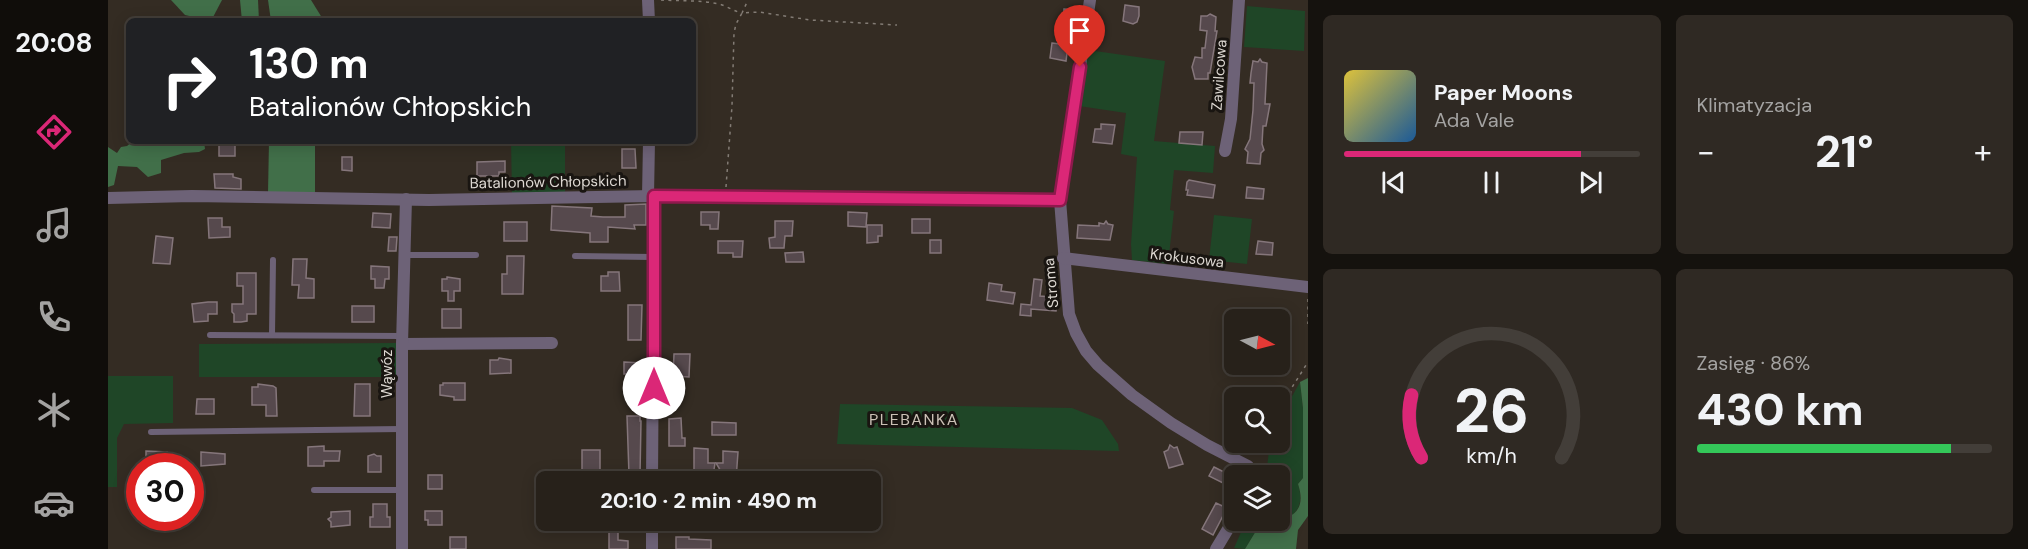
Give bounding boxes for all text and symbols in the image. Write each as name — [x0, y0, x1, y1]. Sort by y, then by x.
pin — [1054, 5, 1105, 67]
icon: arrive — [1063, 14, 1096, 47]
text: 20:08 — [15, 25, 93, 60]
text: 130 m — [249, 36, 369, 91]
street label: Zawilcowa — [1207, 39, 1231, 111]
icon: right — [150, 42, 228, 120]
text: Paper Moons — [1434, 78, 1573, 107]
text: Batalionów Chłopskich — [249, 89, 531, 124]
text: Klimatyzacja — [1697, 92, 1812, 118]
text: Ada Vale — [1434, 107, 1514, 133]
icon: directions — [33, 111, 75, 153]
text: 21° — [1815, 122, 1874, 181]
text: − — [1697, 130, 1715, 173]
text: + — [1974, 130, 1992, 173]
icon: previous — [1377, 166, 1410, 199]
icon: pause — [1475, 166, 1508, 199]
icon: next — [1574, 166, 1607, 199]
street label: Batalionów Chłopskich — [469, 171, 627, 193]
icon: music — [33, 204, 75, 246]
street label: Krokusowa — [1149, 244, 1225, 272]
street label: Stroma — [1039, 257, 1063, 309]
icon: phone — [33, 296, 75, 338]
north arrow — [1224, 309, 1290, 375]
map controls — [1224, 309, 1290, 531]
street label: Wąwóz — [377, 350, 397, 398]
text: Zasięg · 86% — [1697, 350, 1810, 376]
position arrow — [622, 356, 686, 420]
text: 26 — [1454, 370, 1530, 451]
text: 430 km — [1697, 380, 1864, 439]
button: search — [1224, 387, 1290, 453]
icon: climate — [33, 389, 75, 431]
district label: PLEBANKA — [869, 409, 959, 430]
text: km/h — [1466, 443, 1517, 471]
speed limit sign: 30 — [126, 453, 204, 531]
button: layers — [1224, 465, 1290, 531]
icon: car — [33, 482, 75, 524]
text: 20:10 · 2 min · 490 m — [600, 486, 817, 515]

